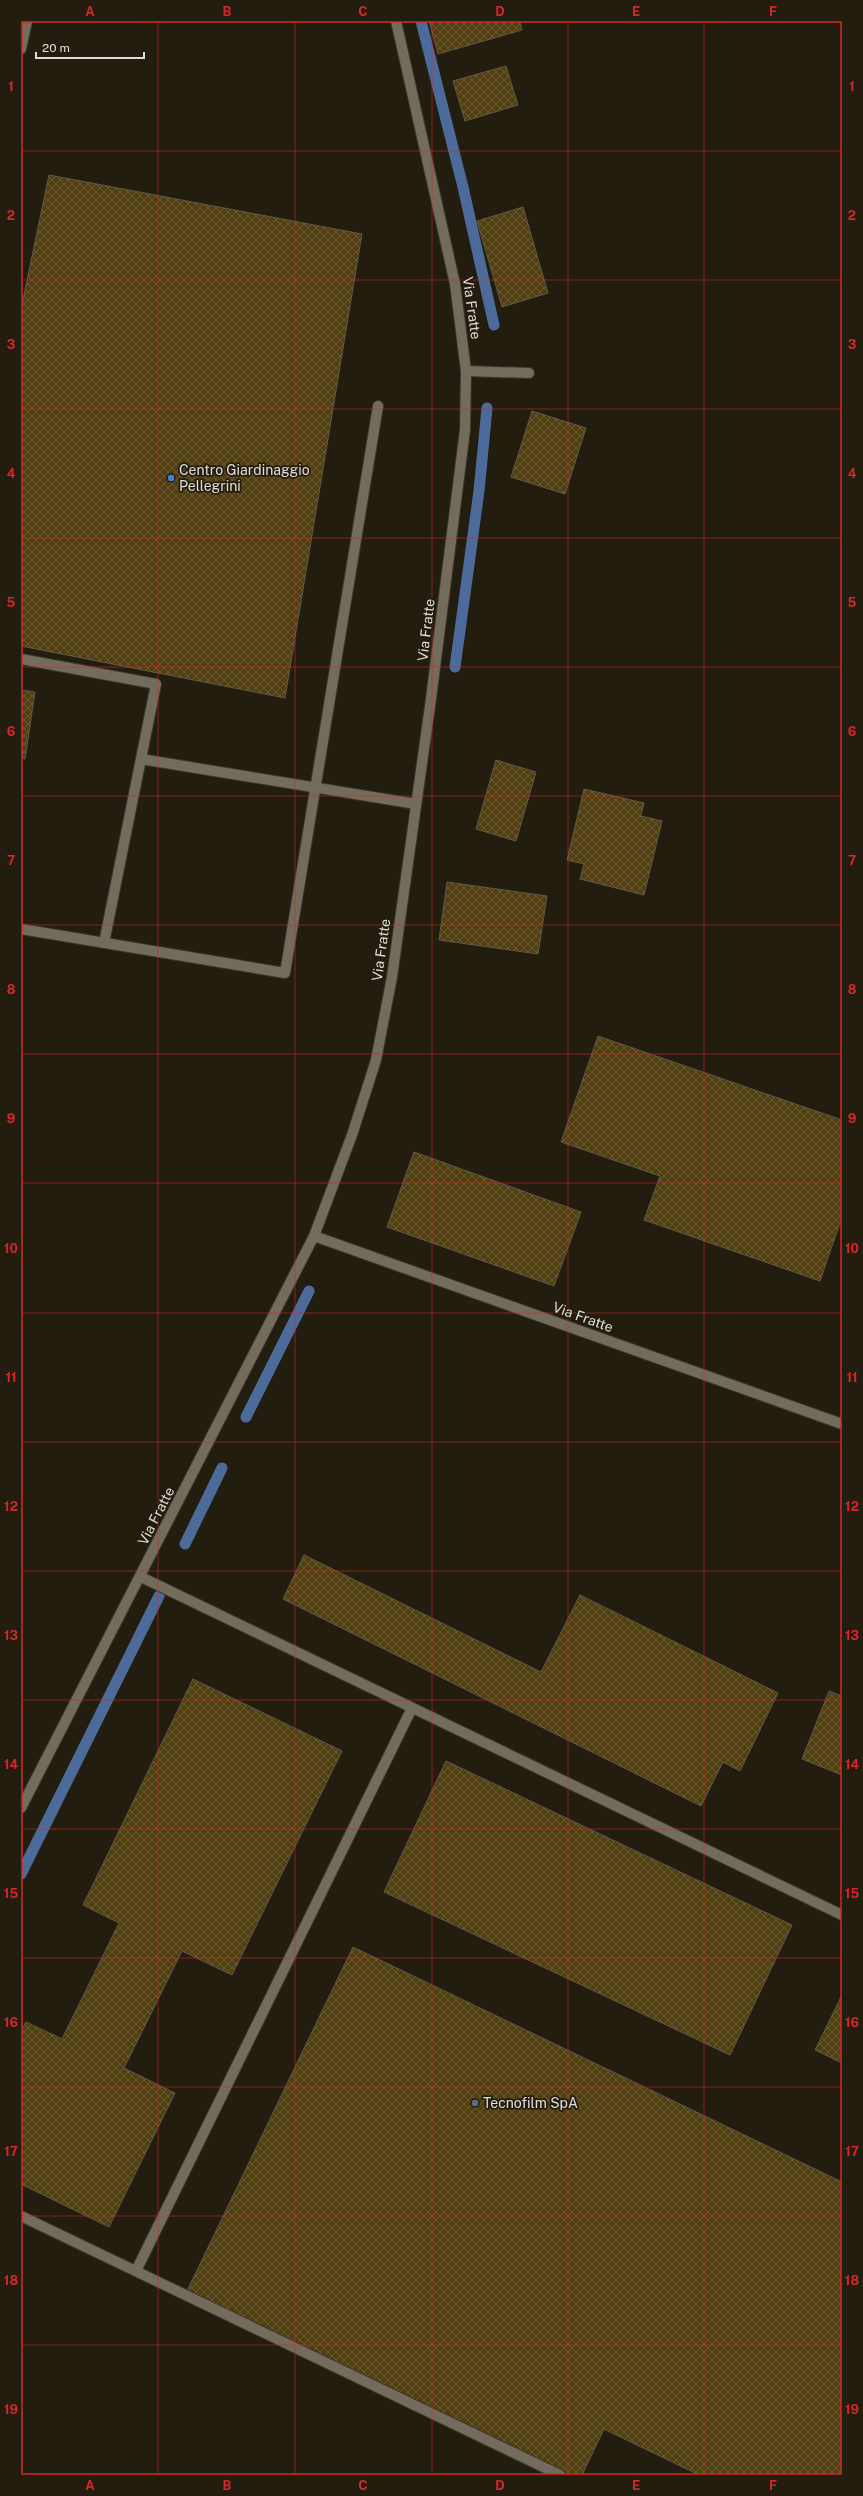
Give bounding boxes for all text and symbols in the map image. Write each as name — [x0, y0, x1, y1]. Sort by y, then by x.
text: A — [85, 4, 95, 19]
text: B — [223, 4, 232, 19]
text: C — [358, 4, 368, 19]
text: D — [495, 4, 505, 19]
text: E — [632, 4, 640, 19]
text: F — [769, 4, 777, 19]
scale bar — [36, 34, 144, 60]
text: 20 m — [42, 41, 70, 55]
text: 1 — [8, 79, 14, 94]
text: 1 — [849, 79, 855, 94]
text: 2 — [7, 208, 15, 223]
text: 2 — [848, 208, 856, 223]
street label: Via Fratte — [460, 276, 484, 340]
text: 3 — [7, 337, 16, 352]
text: 3 — [848, 337, 857, 352]
place label: Centro Giardinaggio Pellegrini — [179, 462, 310, 494]
text: 4 — [7, 466, 16, 481]
text: 4 — [848, 466, 857, 481]
marker: Centro Giardinaggio Pellegrini — [166, 473, 176, 483]
text: 5 — [7, 595, 16, 610]
text: 5 — [848, 595, 857, 610]
street label: Via Fratte — [414, 598, 438, 662]
text: 6 — [7, 724, 16, 739]
text: 6 — [848, 724, 857, 739]
text: 7 — [7, 853, 15, 868]
text: 7 — [848, 853, 856, 868]
street label: Via Fratte — [369, 918, 393, 982]
text: 8 — [7, 982, 16, 997]
text: 8 — [848, 982, 857, 997]
text: 9 — [7, 1111, 15, 1126]
text: 9 — [848, 1111, 856, 1126]
text: 10 — [4, 1241, 18, 1256]
text: 10 — [845, 1241, 859, 1256]
street label: Via Fratte — [551, 1299, 615, 1335]
text: 11 — [5, 1370, 17, 1385]
text: 11 — [846, 1370, 858, 1385]
street label: Via Fratte — [135, 1484, 177, 1548]
text: 12 — [4, 1499, 18, 1514]
text: 12 — [845, 1499, 859, 1514]
text: 13 — [4, 1628, 18, 1643]
text: 13 — [845, 1628, 859, 1643]
text: 14 — [4, 1757, 19, 1772]
text: 14 — [845, 1757, 860, 1772]
text: 15 — [4, 1886, 18, 1901]
text: 15 — [845, 1886, 859, 1901]
text: 16 — [4, 2015, 18, 2030]
text: 16 — [845, 2015, 859, 2030]
place label: Tecnofilm SpA — [483, 2095, 578, 2111]
marker: Tecnofilm SpA — [470, 2098, 480, 2108]
text: 17 — [4, 2144, 18, 2159]
text: 17 — [845, 2144, 859, 2159]
text: 18 — [4, 2273, 18, 2288]
text: 18 — [845, 2273, 859, 2288]
text: 19 — [4, 2402, 18, 2417]
text: 19 — [845, 2402, 859, 2417]
text: A — [85, 2478, 95, 2493]
text: B — [223, 2478, 232, 2493]
text: C — [358, 2478, 368, 2493]
text: D — [495, 2478, 505, 2493]
text: E — [632, 2478, 640, 2493]
text: F — [769, 2478, 777, 2493]

